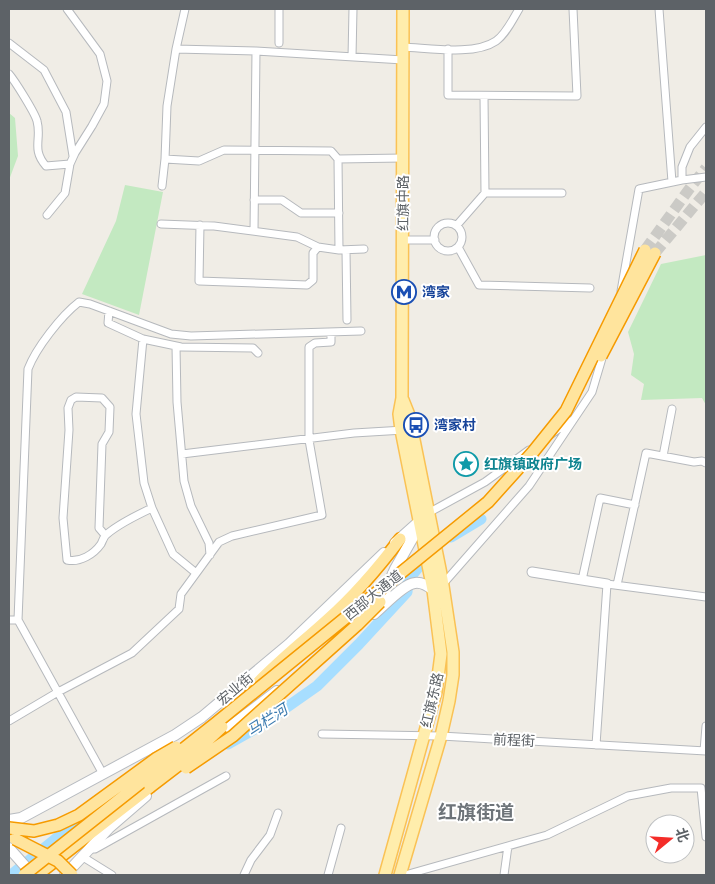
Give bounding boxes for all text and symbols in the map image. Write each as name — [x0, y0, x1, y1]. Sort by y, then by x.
street label: 红旗中路 — [395, 175, 411, 231]
metro station icon: 湾家 — [391, 279, 417, 305]
place label: 湾家 — [422, 284, 450, 300]
bus stop icon: 湾家村 — [403, 412, 429, 438]
place label: 湾家村 — [434, 417, 476, 433]
place icon: 红旗镇政府广场 — [453, 451, 479, 477]
place label: 红旗镇政府广场 — [484, 456, 582, 472]
street label: 西部大通道 — [341, 567, 405, 623]
street label: 宏业街 — [214, 669, 256, 709]
street label: 红旗东路 — [418, 671, 446, 729]
water label: 马栏河 — [243, 699, 293, 739]
street label: 前程街 — [493, 731, 535, 749]
district label: 红旗街道 — [438, 802, 514, 823]
north arrow — [645, 814, 695, 864]
text: 北 — [673, 826, 692, 844]

